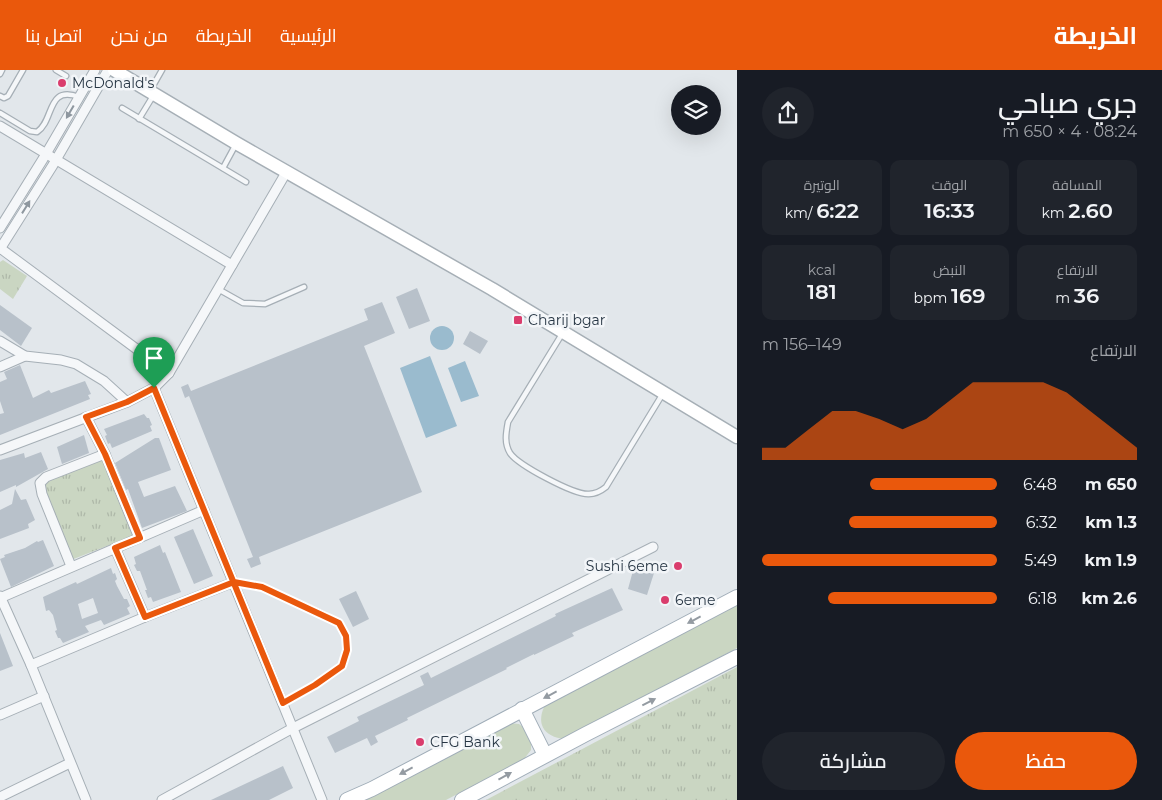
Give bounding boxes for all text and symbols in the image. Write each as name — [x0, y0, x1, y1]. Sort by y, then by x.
text: الخريطة — [1054, 21, 1137, 50]
text: اتصل بنا — [25, 25, 83, 47]
text: من نحن — [111, 25, 168, 47]
text: الخريطة — [196, 25, 252, 47]
text: الرئيسية — [280, 25, 336, 47]
place label: McDonald's — [72, 74, 154, 92]
marker: McDonald's — [56, 77, 68, 89]
map controls — [671, 85, 721, 135]
button: layers — [671, 85, 721, 135]
text: جري صباحي — [998, 86, 1137, 120]
button: share — [762, 87, 814, 139]
one-way arrow — [66, 105, 75, 119]
text: 08:24 · 4 × 650 m — [1002, 122, 1137, 141]
text: الوتيرة — [804, 176, 840, 194]
text: الوقت — [932, 176, 967, 194]
text: المسافة — [1052, 176, 1102, 194]
text: 6:22 — [816, 198, 859, 223]
text: 16:33 — [924, 198, 975, 223]
text: 2.60 — [1068, 198, 1113, 223]
one-way arrow — [22, 201, 31, 214]
text: /km — [785, 204, 816, 222]
text: km — [1041, 204, 1068, 222]
text: kcal — [808, 261, 836, 279]
text: النبض — [933, 261, 966, 279]
text: الارتفاع — [1057, 261, 1098, 279]
text: 181 — [807, 279, 837, 304]
text: 169 — [951, 283, 985, 308]
text: 36 — [1074, 283, 1099, 308]
text: bpm — [914, 289, 951, 307]
text: m — [1055, 289, 1074, 307]
place label: Charij bgar — [528, 311, 606, 329]
marker: Charij bgar — [512, 314, 524, 326]
text: 149–156 m — [762, 335, 842, 354]
pin — [133, 337, 175, 388]
text: الارتفاع — [1090, 341, 1137, 360]
icon: arrive — [140, 344, 168, 372]
text: 6:48 — [1023, 475, 1057, 494]
text: 650 m — [1085, 475, 1137, 494]
text: 6:32 — [1026, 513, 1057, 532]
text: 1.3 km — [1085, 513, 1137, 532]
text: 5:49 — [1024, 551, 1057, 570]
text: 1.9 km — [1085, 551, 1137, 570]
place label: Sushi 6eme — [586, 557, 668, 575]
marker: Sushi 6eme — [672, 560, 684, 572]
text: 6:18 — [1028, 589, 1057, 608]
text: 2.6 km — [1081, 589, 1137, 608]
place label: 6eme — [675, 591, 715, 609]
marker: 6eme — [659, 594, 671, 606]
one-way arrow — [687, 616, 701, 624]
one-way arrow — [543, 690, 556, 699]
one-way arrow — [642, 698, 656, 706]
button: مشاركة — [762, 732, 945, 790]
button: حفظ — [955, 732, 1137, 790]
place label: CFG Bank — [430, 733, 500, 751]
marker: CFG Bank — [414, 736, 426, 748]
one-way arrow — [399, 767, 413, 775]
one-way arrow — [498, 772, 511, 781]

